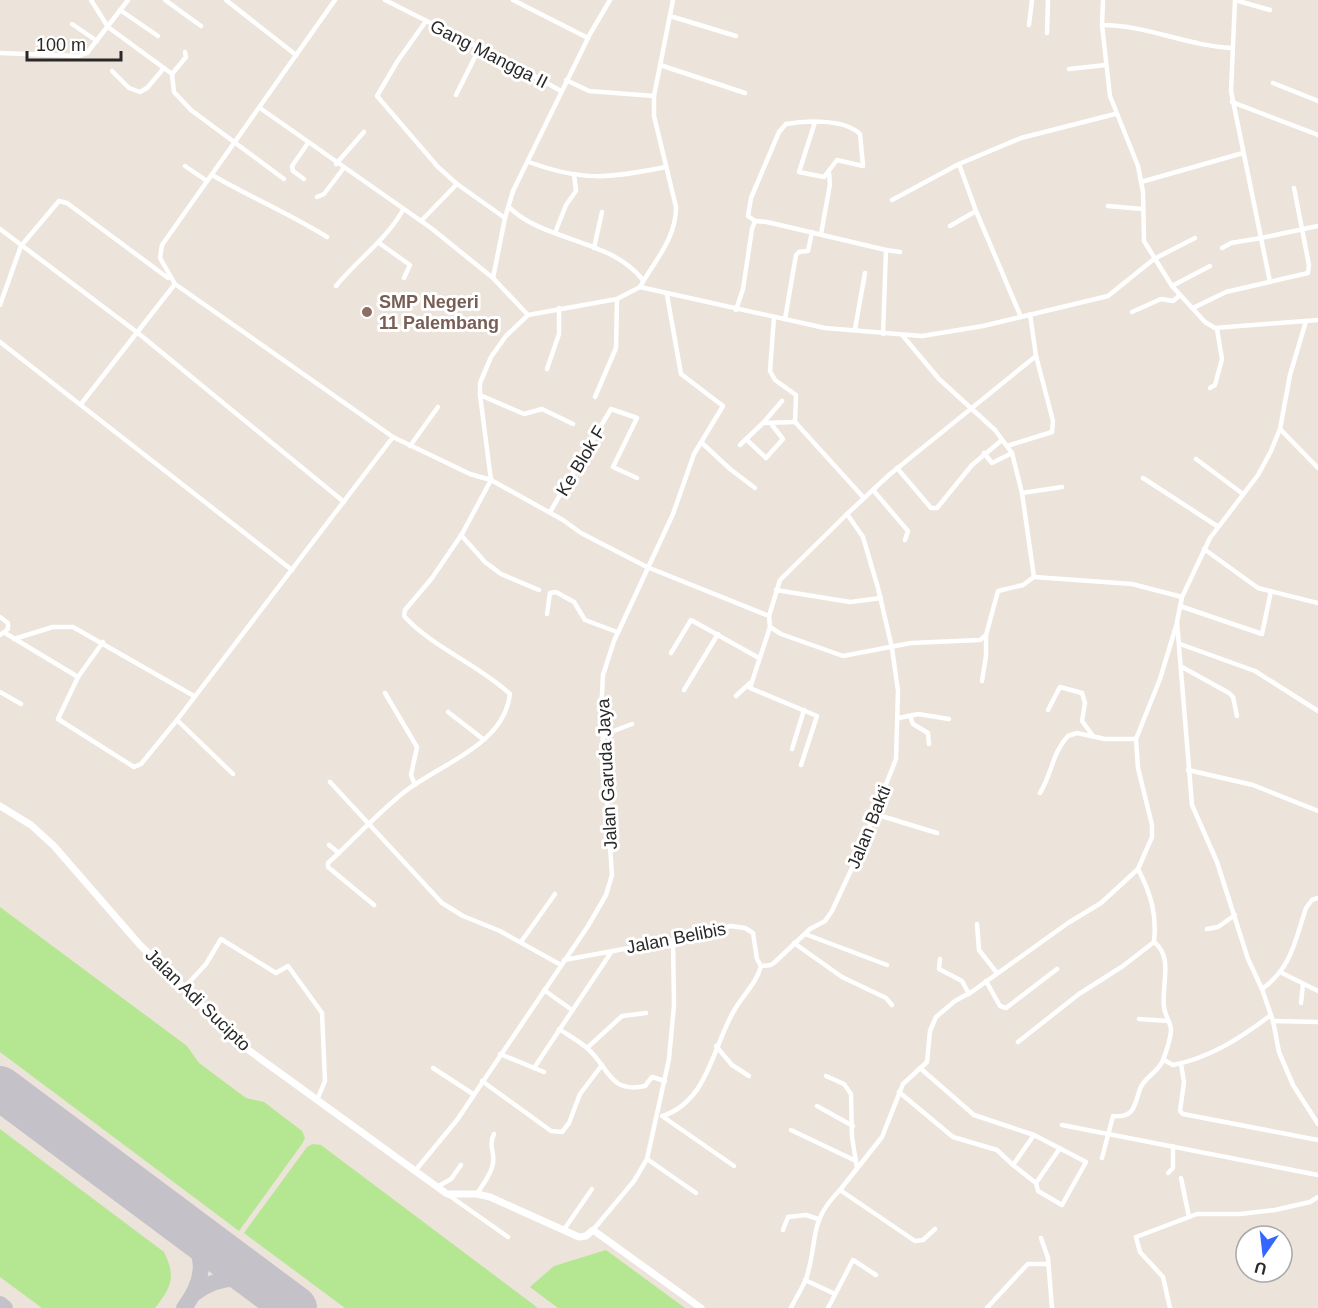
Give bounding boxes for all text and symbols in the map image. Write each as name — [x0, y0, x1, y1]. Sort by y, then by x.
street label: Gang Mangga II — [427, 16, 551, 92]
scale bar — [27, 24, 122, 62]
text: 100 m — [36, 35, 86, 55]
place label: SMP Negeri 11 Palembang — [379, 292, 499, 333]
marker: SMP Negeri 11 Palembang — [360, 305, 374, 319]
street label: Ke Blok F — [552, 422, 610, 500]
street label: Jalan Garuda Jaya — [593, 697, 621, 850]
street label: Jalan Bakti — [843, 782, 895, 872]
street label: Jalan Belibis — [624, 919, 728, 957]
street label: Jalan Adi Sucipto — [141, 945, 255, 1055]
north arrow — [1234, 1224, 1294, 1284]
text: U — [1253, 1258, 1268, 1278]

